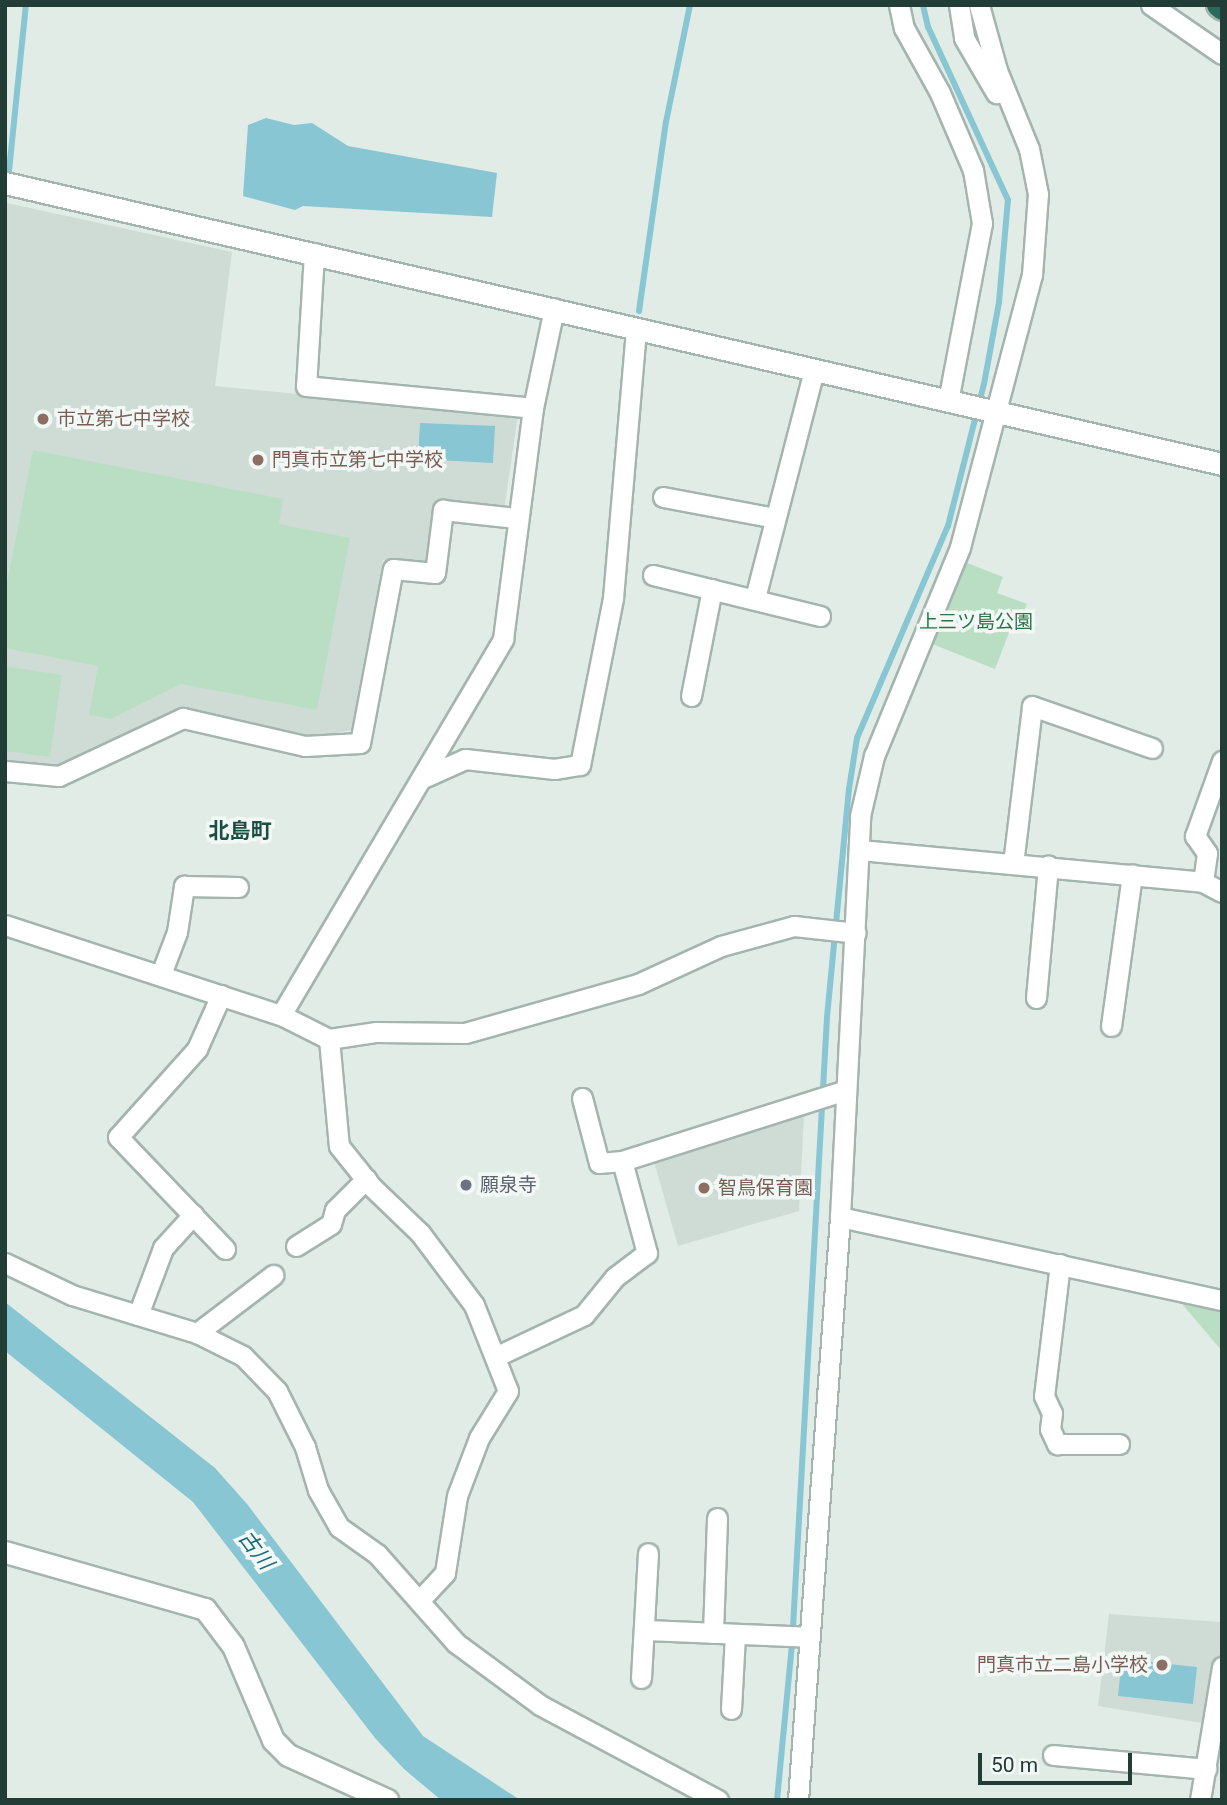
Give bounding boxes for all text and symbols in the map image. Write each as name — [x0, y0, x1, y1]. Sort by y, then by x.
place label: 市立第七中学校 — [57, 408, 190, 430]
marker: 市立第七中学校 — [35, 411, 51, 427]
place label: 門真市立第七中学校 — [272, 449, 443, 471]
marker: 門真市立第七中学校 — [250, 452, 266, 468]
park label: 上三ツ島公園 — [919, 611, 1033, 633]
district label: 北島町 — [209, 818, 271, 844]
place label: 願泉寺 — [480, 1174, 537, 1196]
marker: 願泉寺 — [458, 1177, 474, 1193]
place label: 智鳥保育園 — [718, 1177, 813, 1199]
marker: 智鳥保育園 — [696, 1180, 712, 1196]
water label: 古川 — [233, 1526, 279, 1574]
place label: 門真市立二島小学校 — [977, 1654, 1148, 1676]
marker: 門真市立二島小学校 — [1154, 1657, 1170, 1673]
scale bar — [982, 1738, 1136, 1782]
text: 50 m — [991, 1753, 1038, 1777]

